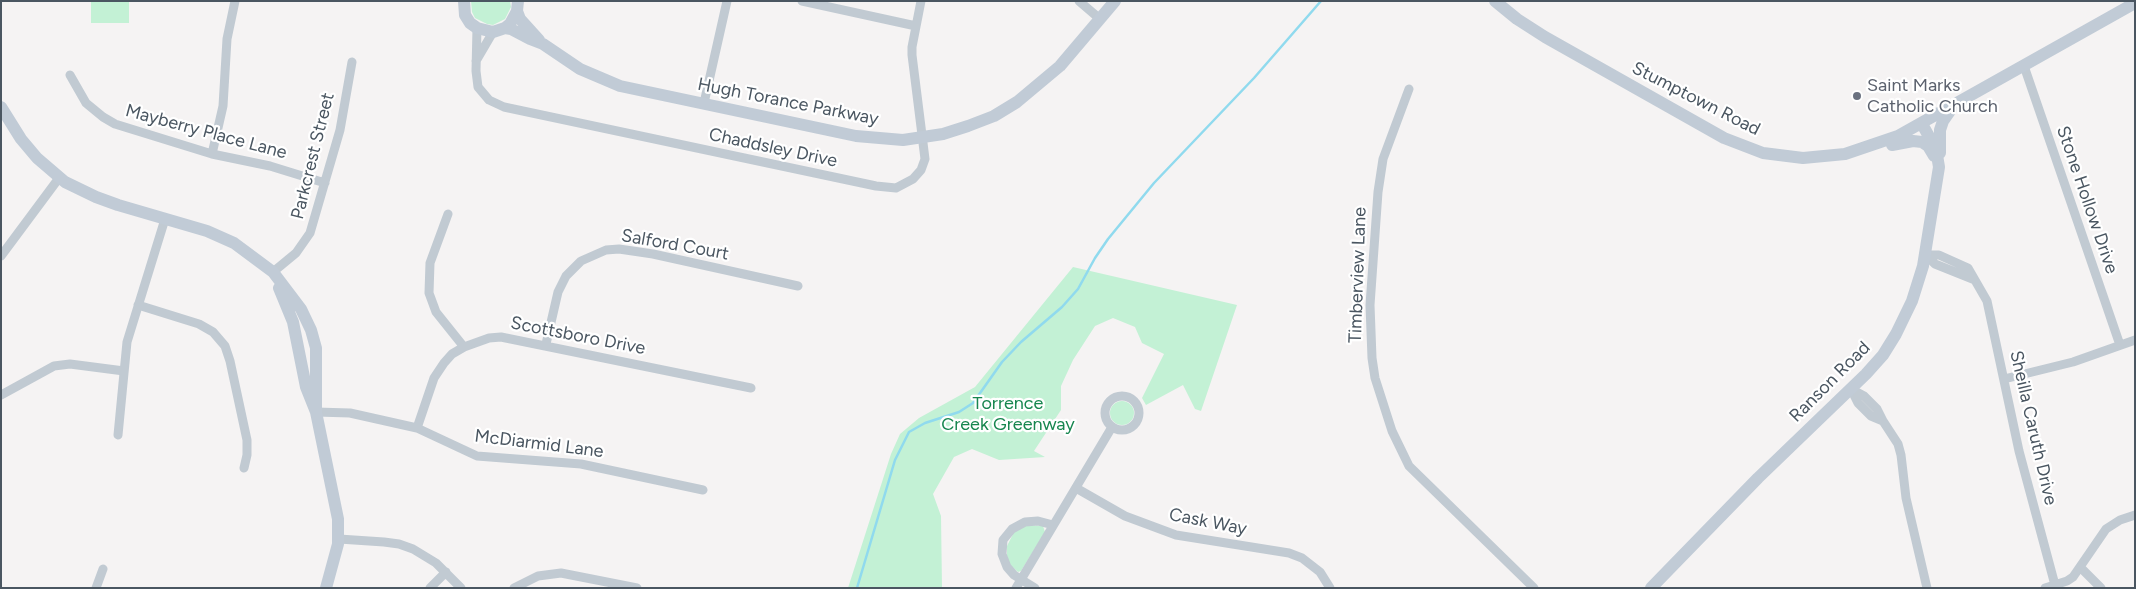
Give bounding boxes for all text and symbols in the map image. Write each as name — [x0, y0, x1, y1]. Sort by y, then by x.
street label: Stumptown Road — [1628, 57, 1764, 141]
street label: Hugh Torance Parkway — [696, 74, 880, 130]
place label: Saint Marks Catholic Church — [1867, 75, 1998, 118]
street label: Parkcrest Street — [287, 90, 339, 222]
marker: Saint Marks Catholic Church — [1851, 90, 1863, 102]
street label: Mayberry Place Lane — [123, 100, 289, 164]
street label: Stone Hollow Drive — [2052, 123, 2122, 277]
street label: Chaddsley Drive — [707, 124, 839, 172]
street label: Timberview Lane — [1345, 207, 1371, 343]
street label: Salford Court — [620, 225, 730, 265]
street label: Scottsboro Drive — [509, 312, 647, 360]
street label: Ranson Road — [1785, 337, 1875, 427]
street label: Sheilla Caruth Drive — [2005, 349, 2061, 507]
park label: Torrence Creek Greenway — [941, 393, 1075, 436]
street label: McDiarmid Lane — [473, 425, 605, 463]
street label: Cask Way — [1167, 504, 1249, 540]

